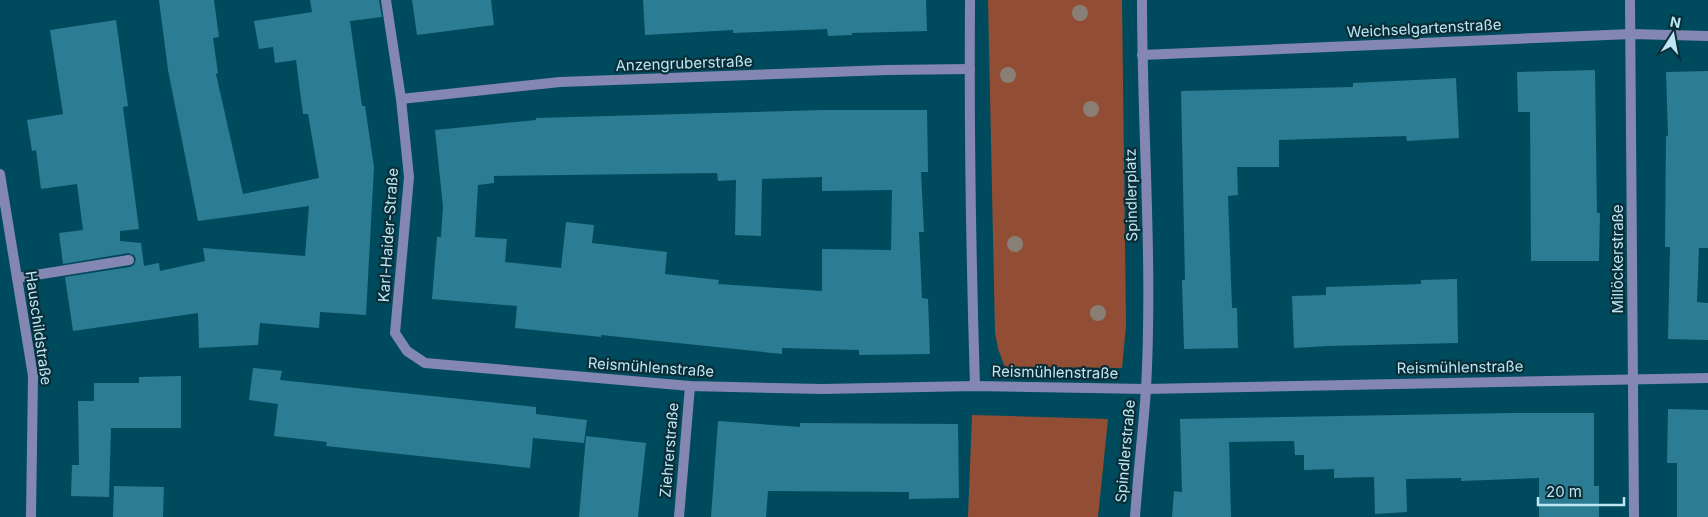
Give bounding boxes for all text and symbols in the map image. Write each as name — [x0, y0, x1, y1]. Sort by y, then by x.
north arrow — [1648, 10, 1698, 60]
text: N — [1669, 12, 1682, 31]
street label: Weichselgartenstraße — [1346, 14, 1502, 42]
street label: Anzengruberstraße — [615, 51, 753, 75]
street label: Spindlerplatz — [1121, 148, 1141, 242]
street label: Karl-Haider-Straße — [374, 167, 402, 303]
street label: Millöckerstraße — [1608, 204, 1627, 314]
street label: Hauschildstraße — [22, 270, 56, 386]
street label: Reismühlenstraße — [587, 353, 715, 381]
street label: Reismühlenstraße — [1396, 356, 1524, 378]
street label: Reismühlenstraße — [991, 361, 1119, 383]
street label: Spindlerstraße — [1111, 399, 1139, 503]
street label: Ziehrerstraße — [655, 402, 683, 498]
scale bar — [1538, 474, 1624, 506]
text: 20 m — [1546, 482, 1582, 501]

